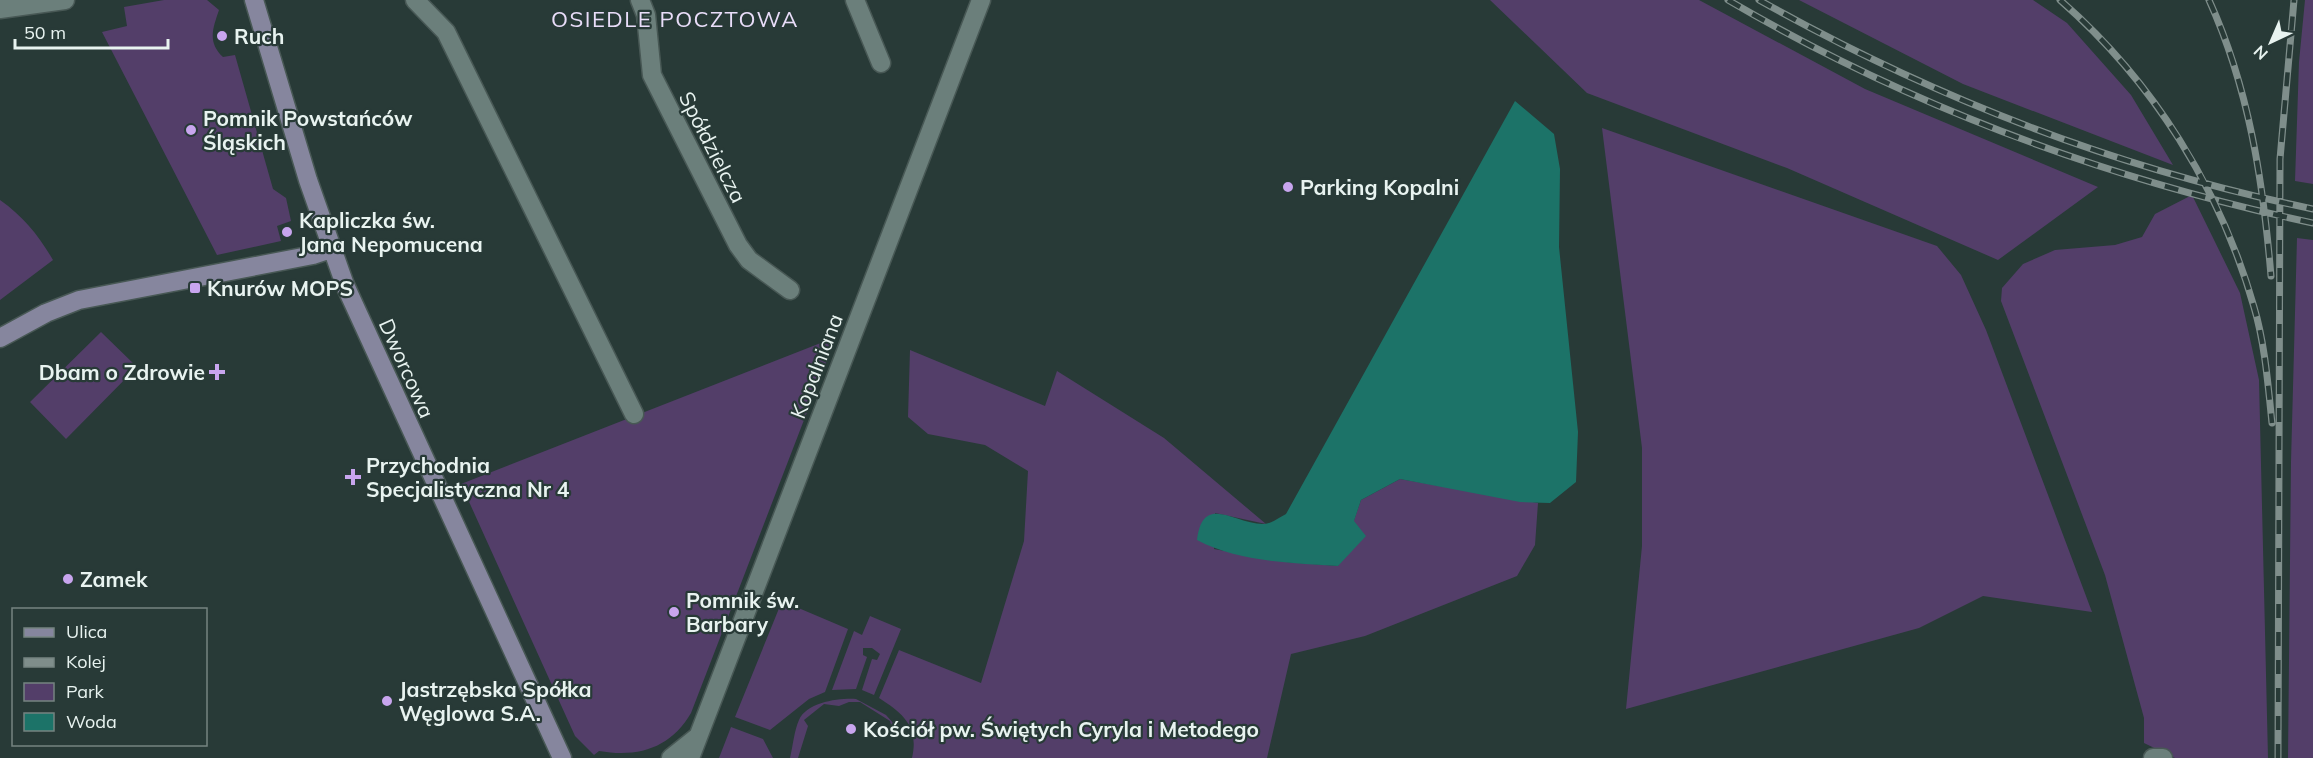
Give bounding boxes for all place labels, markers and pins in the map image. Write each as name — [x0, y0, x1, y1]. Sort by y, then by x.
place label: Ruch — [234, 23, 285, 49]
marker: Ruch — [215, 29, 229, 43]
place label: Pomnik Powstańców Śląskich — [203, 105, 413, 155]
marker: Pomnik Powstańców Śląskich — [184, 123, 198, 137]
place label: Parking Kopalni — [1300, 174, 1459, 200]
marker: Parking Kopalni — [1281, 180, 1295, 194]
place label: Kapliczka św. Jana Nepomucena — [299, 207, 483, 257]
marker: Kapliczka św. Jana Nepomucena — [280, 225, 294, 239]
place label: Knurów MOPS — [207, 275, 353, 301]
marker: Knurów MOPS — [188, 281, 202, 295]
place label: Dbam o Zdrowie — [39, 359, 205, 385]
marker: Dbam o Zdrowie — [210, 365, 224, 379]
place label: Przychodnia Specjalistyczna Nr 4 — [366, 452, 570, 502]
marker: Przychodnia Specjalistyczna Nr 4 — [344, 468, 362, 486]
place label: Zamek — [80, 566, 148, 592]
marker: Zamek — [61, 572, 75, 586]
place label: Pomnik św. Barbary — [686, 587, 799, 637]
marker: Pomnik św. Barbary — [667, 605, 681, 619]
place label: Jastrzębska Spółka Węglowa S.A. — [399, 676, 592, 726]
marker: Jastrzębska Spółka Węglowa S.A. — [380, 694, 394, 708]
place label: Kościół pw. Świętych Cyryla i Metodego — [863, 716, 1259, 742]
marker: Kościół pw. Świętych Cyryla i Metodego — [844, 722, 858, 736]

